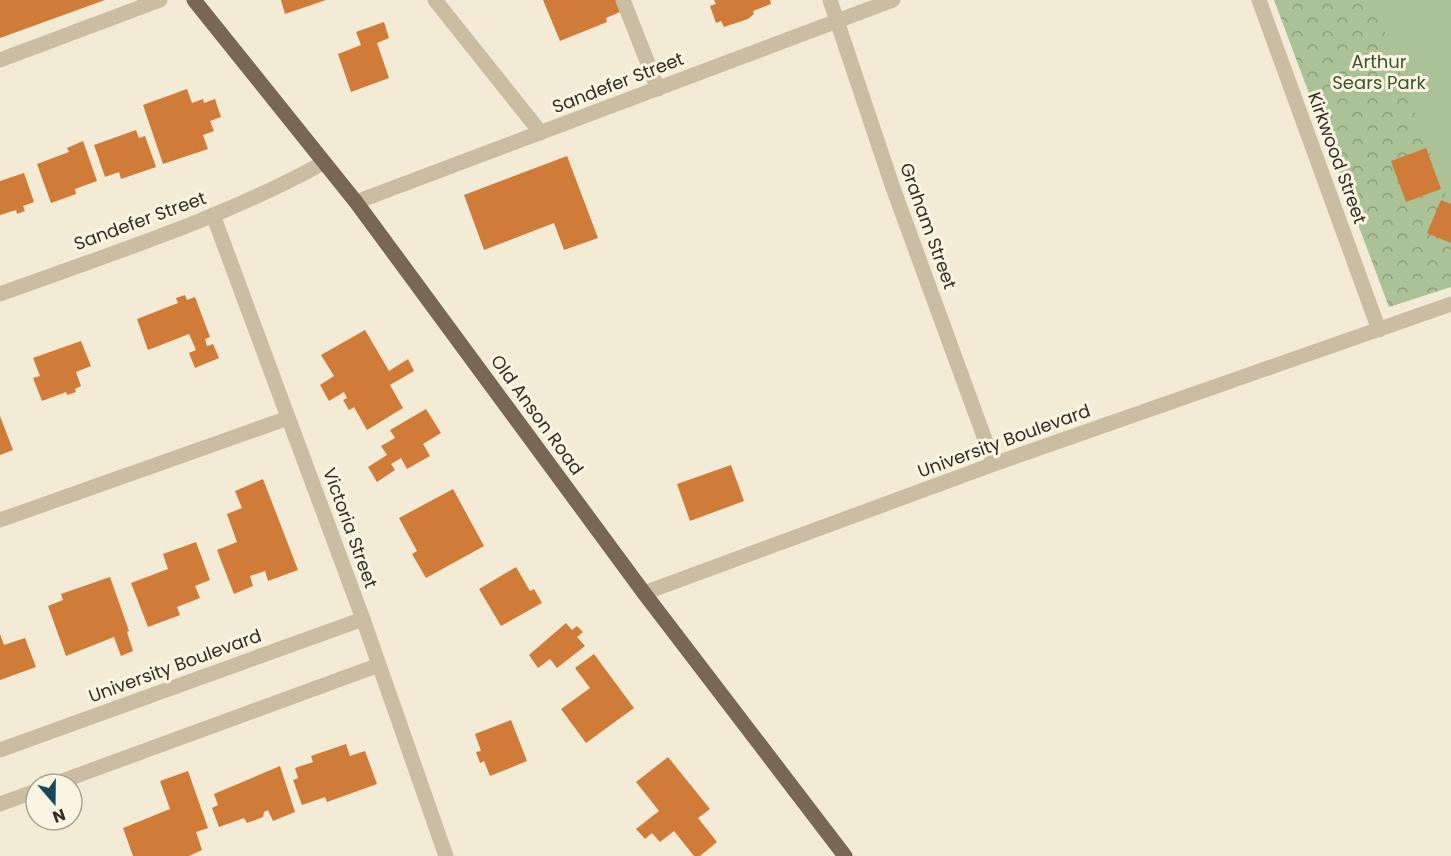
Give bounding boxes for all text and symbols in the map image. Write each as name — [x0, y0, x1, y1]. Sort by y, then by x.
street label: Sandefer Street — [549, 46, 687, 119]
park label: Arthur Sears Park — [1332, 49, 1426, 95]
street label: Kirkwood Street — [1302, 88, 1373, 227]
street label: Graham Street — [894, 159, 963, 292]
street label: Sandefer Street — [70, 185, 209, 256]
street label: Old Anson Road — [485, 349, 590, 480]
street label: University Boulevard — [914, 398, 1094, 483]
street label: Victoria Street — [317, 464, 384, 592]
street label: University Boulevard — [85, 623, 265, 708]
north arrow — [24, 772, 84, 832]
text: N — [49, 803, 69, 828]

